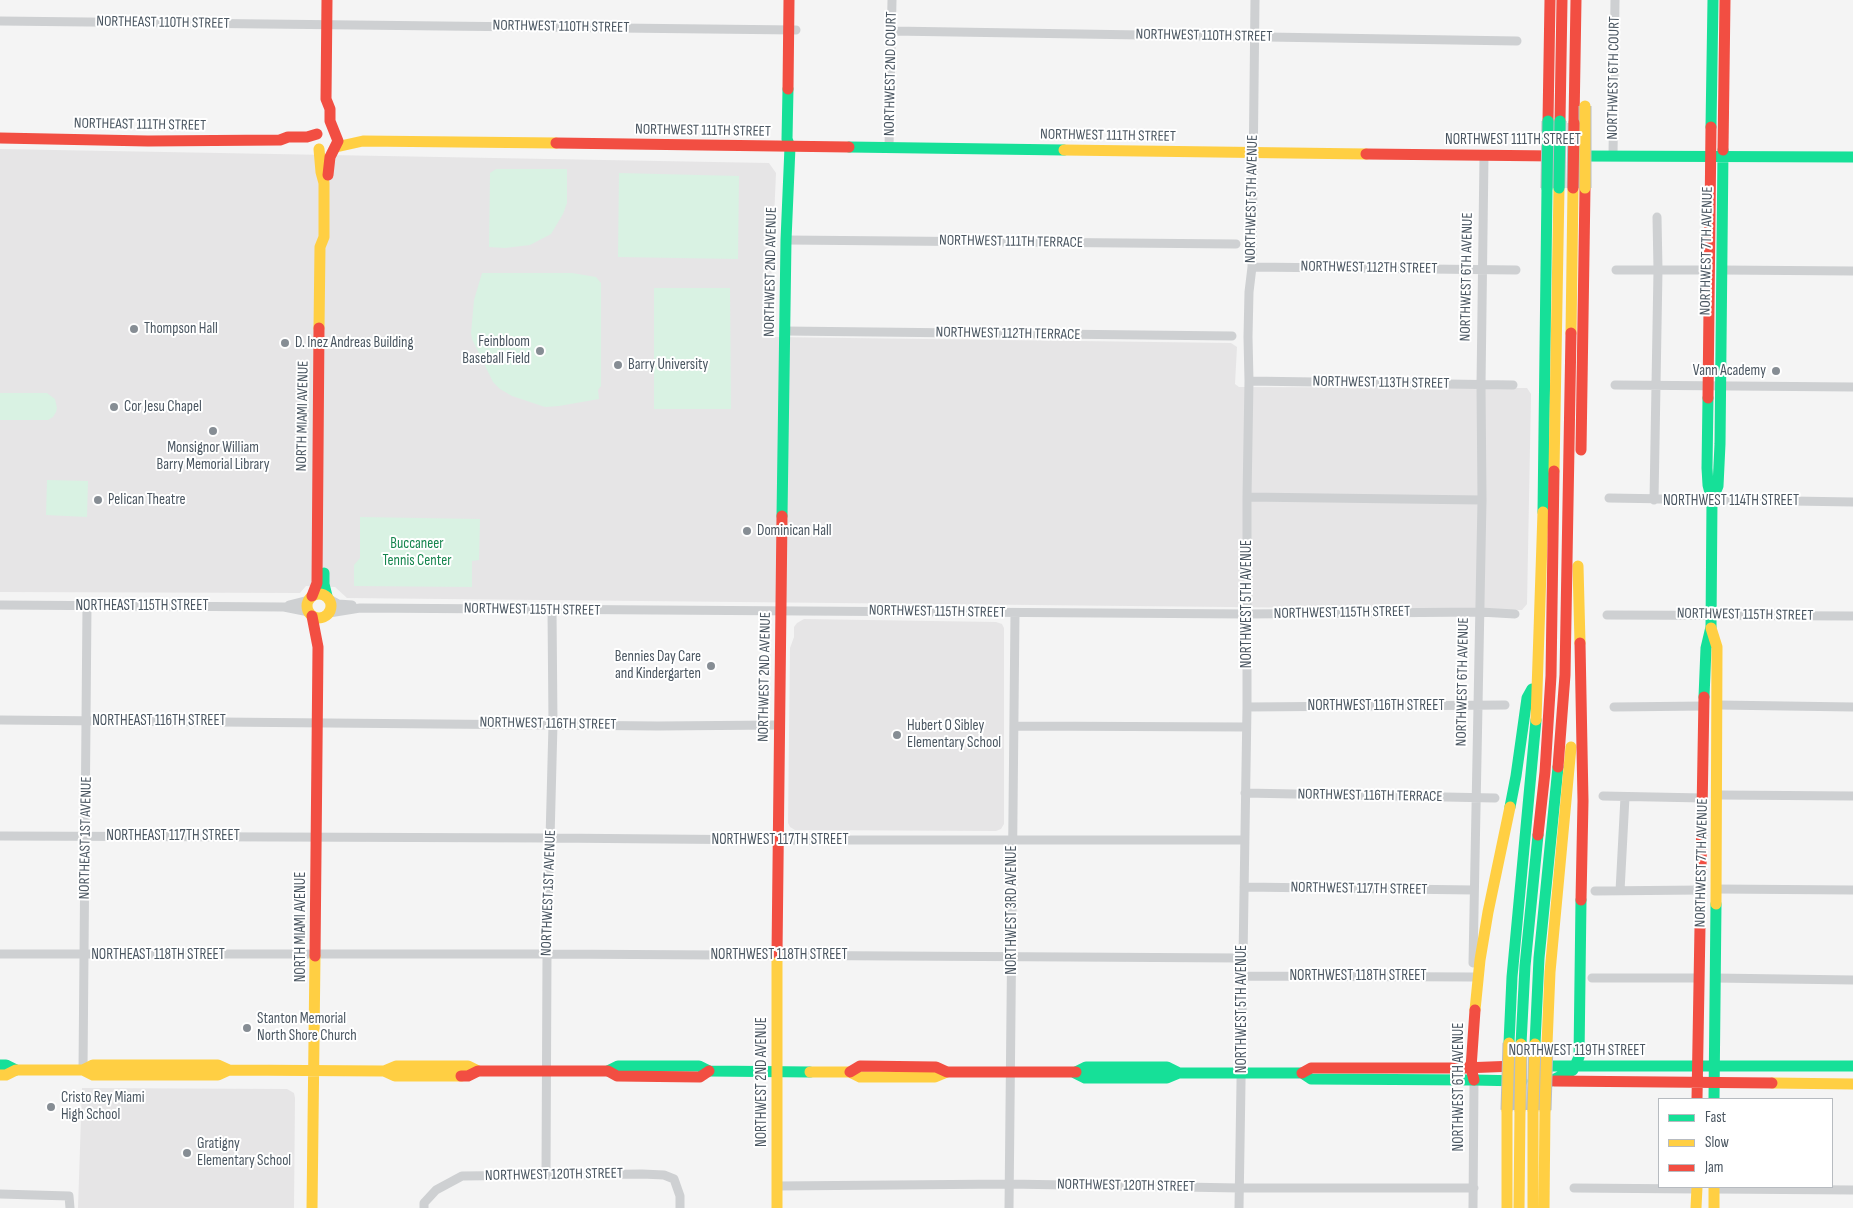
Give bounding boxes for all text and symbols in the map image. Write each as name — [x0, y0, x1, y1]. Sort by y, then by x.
street label: NORTHWEST 2ND COURT — [881, 12, 901, 136]
street label: NORTHEAST 110TH STREET — [96, 13, 230, 33]
street label: NORTHWEST 6TH COURT — [1604, 16, 1624, 140]
street label: NORTHWEST 110TH STREET — [492, 17, 630, 37]
street label: NORTHWEST 110TH STREET — [1135, 26, 1273, 46]
street label: NORTHEAST 111TH STREET — [74, 115, 206, 135]
street label: NORTHWEST 111TH STREET — [635, 121, 771, 141]
street label: NORTHWEST 111TH STREET — [1040, 126, 1176, 146]
street label: NORTHWEST 111TH STREET — [1445, 131, 1581, 149]
street label: NORTHWEST 5TH AVENUE — [1242, 135, 1262, 263]
street label: NORTHWEST 7TH AVENUE — [1697, 186, 1717, 316]
street label: NORTHWEST 2ND AVENUE — [761, 207, 781, 337]
street label: NORTHWEST 6TH AVENUE — [1457, 212, 1477, 342]
street label: NORTHWEST 111TH TERRACE — [939, 232, 1083, 252]
street label: NORTHWEST 112TH STREET — [1300, 258, 1438, 278]
place label: Thompson Hall — [144, 320, 218, 338]
marker: Thompson Hall — [128, 323, 140, 335]
street label: NORTHWEST 112TH TERRACE — [935, 324, 1081, 344]
place label: Feinbloom Baseball Field — [462, 333, 530, 368]
place label: D. Inez Andreas Building — [295, 334, 413, 352]
marker: D. Inez Andreas Building — [279, 337, 291, 349]
marker: Feinbloom Baseball Field — [534, 345, 546, 357]
place label: Barry University — [628, 356, 708, 374]
marker: Barry University — [612, 359, 624, 371]
street label: NORTH MIAMI AVENUE — [293, 360, 313, 472]
place label: Vann Academy — [1693, 362, 1766, 380]
marker: Vann Academy — [1770, 365, 1782, 377]
street label: NORTHWEST 113TH STREET — [1312, 373, 1450, 393]
place label: Cor Jesu Chapel — [124, 398, 202, 416]
marker: Cor Jesu Chapel — [108, 401, 120, 413]
marker: Monsignor William Barry Memorial Library — [207, 425, 219, 437]
place label: Monsignor William Barry Memorial Library — [157, 439, 269, 474]
place label: Pelican Theatre — [108, 491, 185, 509]
street label: NORTHWEST 114TH STREET — [1663, 492, 1799, 510]
marker: Pelican Theatre — [92, 494, 104, 506]
place label: Dominican Hall — [757, 522, 832, 540]
marker: Dominican Hall — [741, 525, 753, 537]
park label: Buccaneer Tennis Center — [382, 535, 452, 570]
street label: NORTHWEST 5TH AVENUE — [1238, 540, 1256, 668]
street label: NORTHEAST 115TH STREET — [75, 597, 209, 615]
street label: NORTHWEST 115TH STREET — [464, 600, 600, 620]
street label: NORTHWEST 115TH STREET — [869, 602, 1005, 622]
street label: NORTHWEST 115TH STREET — [1274, 603, 1410, 623]
street label: NORTHWEST 115TH STREET — [1677, 605, 1813, 625]
street label: NORTHWEST 2ND AVENUE — [755, 612, 775, 742]
street label: NORTHWEST 6TH AVENUE — [1453, 617, 1473, 747]
place label: Bennies Day Care and Kindergarten — [615, 648, 701, 683]
marker: Bennies Day Care and Kindergarten — [705, 660, 717, 672]
street label: NORTHWEST 116TH STREET — [1307, 697, 1445, 715]
street label: NORTHEAST 116TH STREET — [92, 712, 226, 730]
street label: NORTHWEST 116TH STREET — [479, 714, 617, 734]
place label: Hubert O Sibley Elementary School — [907, 717, 1001, 752]
marker: Hubert O Sibley Elementary School — [891, 729, 903, 741]
street label: NORTHEAST 1ST AVENUE — [76, 776, 96, 900]
street label: NORTHWEST 116TH TERRACE — [1297, 786, 1443, 806]
street label: NORTHWEST 7TH AVENUE — [1692, 798, 1712, 928]
street label: NORTHEAST 117TH STREET — [106, 827, 240, 845]
street label: NORTHWEST 1ST AVENUE — [538, 830, 560, 956]
street label: NORTHWEST 117TH STREET — [712, 831, 848, 849]
street label: NORTHWEST 3RD AVENUE — [1003, 845, 1021, 975]
street label: NORTH MIAMI AVENUE — [292, 872, 310, 982]
street label: NORTHWEST 117TH STREET — [1290, 879, 1428, 899]
street label: NORTHWEST 5TH AVENUE — [1233, 945, 1251, 1073]
street label: NORTHEAST 118TH STREET — [91, 946, 225, 964]
street label: NORTHWEST 118TH STREET — [710, 946, 848, 964]
street label: NORTHWEST 118TH STREET — [1289, 967, 1427, 985]
place label: Stanton Memorial North Shore Church — [257, 1010, 357, 1045]
street label: NORTHWEST 2ND AVENUE — [753, 1017, 771, 1147]
marker: Stanton Memorial North Shore Church — [241, 1022, 253, 1034]
street label: NORTHWEST 6TH AVENUE — [1450, 1023, 1468, 1151]
street label: NORTHWEST 119TH STREET — [1508, 1042, 1646, 1060]
place label: Cristo Rey Miami High School — [61, 1089, 145, 1124]
legend — [1658, 1098, 1833, 1188]
marker: Cristo Rey Miami High School — [45, 1101, 57, 1113]
text: Fast — [1705, 1108, 1726, 1127]
text: Slow — [1705, 1133, 1729, 1152]
place label: Gratigny Elementary School — [197, 1135, 291, 1170]
marker: Gratigny Elementary School — [181, 1147, 193, 1159]
text: Jam — [1705, 1158, 1723, 1177]
street label: NORTHWEST 120TH STREET — [485, 1165, 623, 1185]
street label: NORTHWEST 120TH STREET — [1057, 1176, 1195, 1196]

